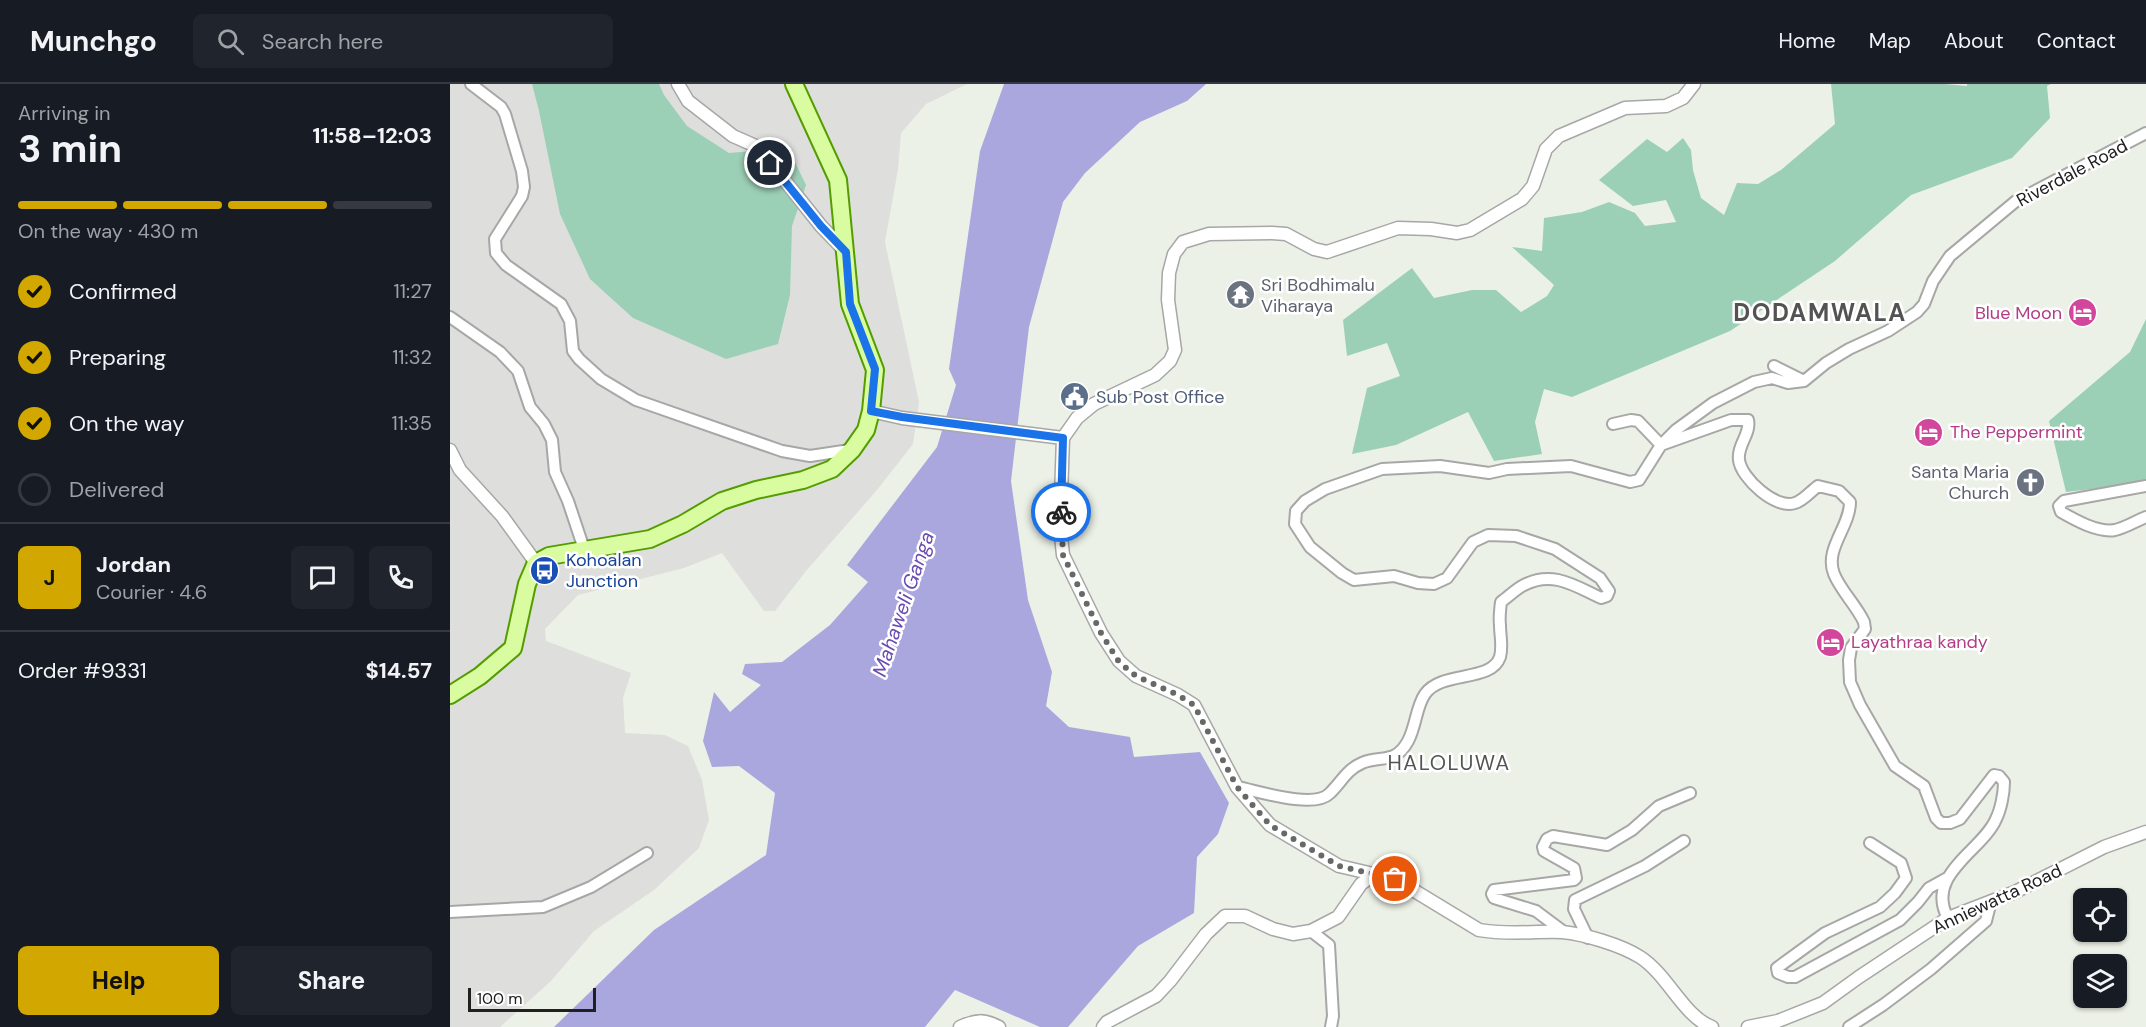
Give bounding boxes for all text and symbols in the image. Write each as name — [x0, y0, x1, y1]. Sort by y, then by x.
search box — [193, 14, 613, 68]
text: Munchgo — [30, 23, 157, 60]
icon: search — [214, 25, 247, 58]
text: Search here — [262, 27, 383, 56]
text: Home — [1778, 27, 1836, 55]
text: Map — [1869, 27, 1911, 55]
text: About — [1944, 27, 2004, 55]
text: Contact — [2037, 27, 2116, 55]
text: Arriving in — [18, 100, 110, 126]
text: 11:58–12:03 — [312, 121, 432, 150]
text: 3 min — [18, 123, 122, 174]
street label: Riverdale Road — [2012, 134, 2132, 212]
pin — [744, 137, 795, 188]
icon: home — [753, 146, 786, 179]
text: On the way · 430 m — [18, 218, 198, 244]
place label: Sri Bodhimalu Viharaya — [1261, 273, 1375, 318]
icon: check — [18, 275, 51, 308]
text: Confirmed — [69, 277, 177, 306]
text: 11:27 — [394, 278, 432, 304]
temple icon: Sri Bodhimalu Viharaya — [1224, 279, 1256, 311]
district label: DODAMWALA — [1733, 297, 1907, 328]
hotel icon: Blue Moon — [2067, 297, 2099, 329]
place label: Blue Moon — [1975, 301, 2062, 325]
icon: check — [18, 341, 51, 374]
text: Preparing — [69, 343, 166, 372]
text: 11:32 — [392, 344, 432, 370]
public building icon: Sub Post Office — [1059, 381, 1091, 413]
place label: Sub Post Office — [1096, 385, 1225, 409]
icon: check — [18, 407, 51, 440]
text: On the way — [69, 409, 184, 438]
text: 11:35 — [391, 410, 432, 436]
hotel icon: The Peppermint — [1913, 416, 1945, 448]
place label: The Peppermint — [1950, 420, 2083, 444]
place label: Santa Maria Church — [1911, 460, 2009, 505]
church icon: Santa Maria Church — [2014, 466, 2046, 498]
text: Delivered — [69, 475, 164, 504]
courier — [1031, 482, 1091, 542]
icon: bike — [1045, 496, 1078, 529]
water label: Mahaweli Ganga — [866, 528, 940, 680]
button: chat — [291, 546, 354, 609]
button: phone — [369, 546, 432, 609]
place label: Kohoalan Junction — [566, 548, 642, 593]
text: Jordan — [96, 550, 171, 579]
bus stop icon: Kohoalan Junction — [529, 554, 561, 586]
text: J — [44, 563, 55, 592]
text: Courier · 4.6 — [96, 579, 207, 605]
hotel icon: Layathraa kandy — [1814, 626, 1846, 658]
place label: Layathraa kandy — [1851, 630, 1988, 654]
text: Order #9331 — [18, 656, 147, 685]
text: $14.57 — [366, 656, 432, 685]
district label: HALOLUWA — [1387, 749, 1511, 777]
pin — [1369, 853, 1420, 904]
street label: Anniewatta Road — [1928, 858, 2066, 940]
icon: bag — [1378, 862, 1411, 895]
map controls — [2073, 888, 2127, 1008]
button: locate — [2073, 888, 2127, 942]
button: Help — [18, 946, 219, 1015]
button: Share — [231, 946, 432, 1015]
button: layers — [2073, 954, 2127, 1008]
scale bar — [468, 985, 596, 1012]
text: 100 m — [477, 988, 522, 1009]

